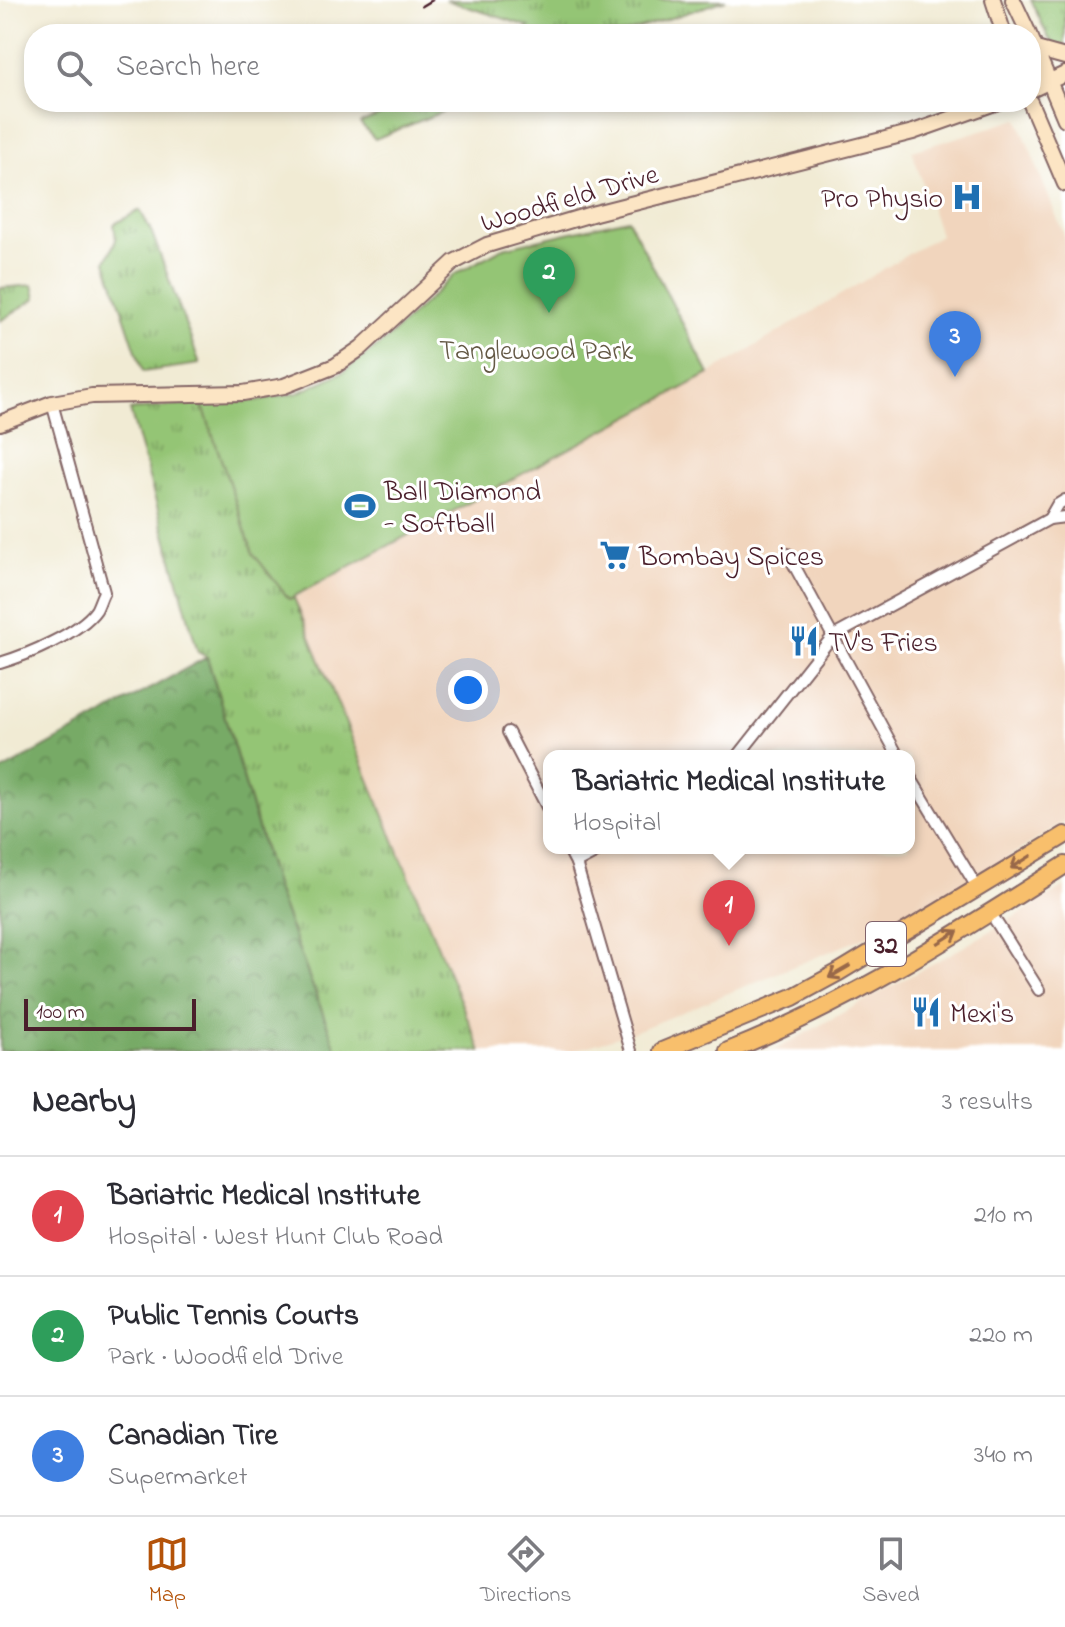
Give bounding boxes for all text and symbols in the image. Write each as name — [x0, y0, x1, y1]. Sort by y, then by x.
search box — [24, 24, 1041, 112]
icon: search — [52, 46, 96, 90]
text: Search here — [116, 46, 260, 90]
street label: Woodfield Drive — [476, 155, 664, 245]
place label: Pro Physio — [821, 180, 943, 221]
hospital icon: Pro Physio — [950, 180, 984, 214]
pin: 2 — [523, 247, 575, 313]
pin: 3 — [929, 311, 981, 377]
park label: Tanglewood Park — [439, 332, 634, 373]
place label: Ball Diamond - Softball — [383, 473, 541, 546]
sports icon: Ball Diamond - Softball — [343, 489, 377, 523]
supermarket icon: Bombay Spices — [598, 538, 632, 572]
place label: Bombay Spices — [638, 538, 824, 579]
restaurant icon: TV's Fries — [787, 624, 821, 658]
place label: TV's Fries — [828, 624, 938, 665]
your location — [448, 670, 488, 710]
popup — [543, 750, 915, 854]
text: Bariatric Medical Institute — [573, 761, 885, 805]
text: Hospital — [573, 805, 661, 843]
one-way arrow — [1010, 855, 1033, 871]
pin: 1 — [703, 880, 755, 946]
road number: 32 — [866, 922, 906, 966]
one-way arrow — [936, 929, 958, 946]
one-way arrow — [828, 964, 851, 980]
scale bar — [24, 995, 196, 1031]
restaurant icon: Mexi's — [909, 995, 943, 1029]
place label: Mexi's — [950, 995, 1014, 1036]
text: 100 m — [36, 997, 85, 1029]
text: Nearby — [32, 1078, 136, 1128]
text: 3 results — [942, 1084, 1033, 1122]
text: Bariatric Medical Institute — [108, 1175, 420, 1219]
text: 1 — [54, 1197, 62, 1235]
text: 210 m — [974, 1197, 1033, 1235]
text: Hospital · West Hunt Club Road — [108, 1219, 443, 1257]
text: Public Tennis Courts — [108, 1295, 359, 1339]
text: 2 — [52, 1317, 64, 1355]
text: 220 m — [969, 1317, 1033, 1355]
text: Park · Woodfield Drive — [108, 1339, 343, 1377]
text: Canadian Tire — [108, 1415, 278, 1459]
text: 3 — [53, 1437, 63, 1475]
text: 340 m — [974, 1437, 1033, 1475]
text: Supermarket — [108, 1459, 247, 1497]
tab: Map — [145, 1532, 189, 1612]
tab: Directions — [480, 1532, 571, 1612]
tab: Saved — [862, 1532, 920, 1612]

